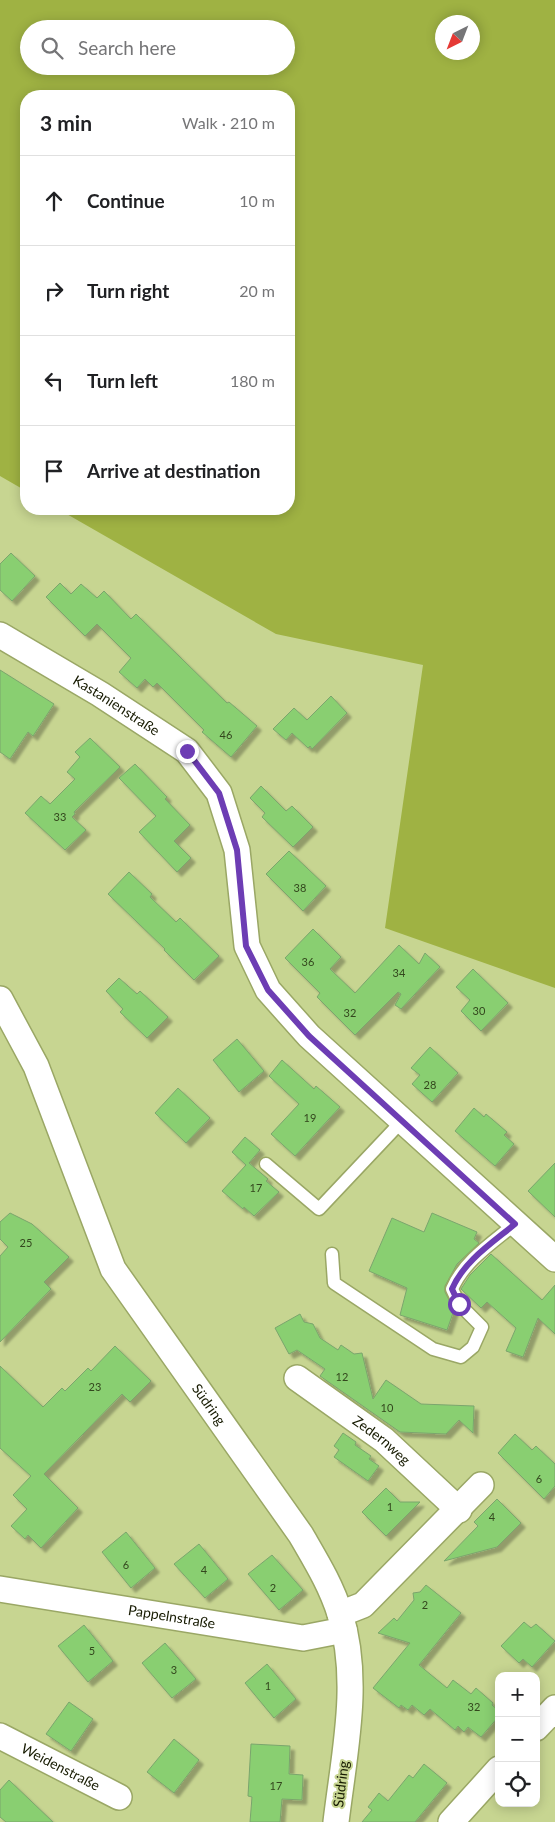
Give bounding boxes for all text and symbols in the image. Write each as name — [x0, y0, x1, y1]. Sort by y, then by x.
north arrow — [435, 15, 480, 60]
search box — [20, 20, 295, 75]
icon: search — [38, 34, 66, 62]
text: Search here — [78, 36, 176, 59]
text: 3 min — [40, 110, 92, 135]
text: Walk · 210 m — [182, 113, 275, 132]
icon: ahead — [40, 187, 68, 215]
text: Continue — [87, 189, 165, 212]
text: 10 m — [239, 191, 275, 210]
icon: right — [40, 277, 68, 305]
text: Turn right — [87, 279, 169, 302]
text: 20 m — [239, 281, 275, 300]
icon: left — [40, 367, 68, 395]
text: Turn left — [87, 369, 158, 392]
text: 180 m — [230, 371, 275, 390]
icon: arrive — [40, 457, 68, 485]
text: Arrive at destination — [87, 459, 260, 482]
street label: Kastanienstraße — [70, 671, 163, 739]
house number: 46 — [220, 728, 232, 741]
route end — [176, 740, 199, 763]
house number: 33 — [54, 810, 66, 823]
house number: 38 — [294, 881, 306, 894]
house number: 36 — [302, 955, 314, 968]
house number: 34 — [393, 966, 406, 979]
house number: 30 — [473, 1004, 486, 1017]
house number: 32 — [344, 1006, 356, 1019]
house number: 28 — [424, 1078, 436, 1091]
house number: 19 — [304, 1111, 316, 1124]
house number: 17 — [250, 1181, 262, 1194]
house number: 25 — [20, 1236, 32, 1249]
route start — [448, 1293, 471, 1316]
house number: 12 — [336, 1370, 348, 1383]
house number: 23 — [89, 1380, 101, 1393]
street label: Südring — [189, 1380, 230, 1428]
house number: 10 — [381, 1401, 394, 1414]
street label: Zedernweg — [350, 1412, 414, 1468]
house number: 6 — [536, 1472, 542, 1485]
house number: 1 — [387, 1500, 393, 1513]
house number: 4 — [489, 1510, 496, 1523]
house number: 6 — [123, 1558, 129, 1571]
house number: 4 — [201, 1563, 208, 1576]
house number: 2 — [270, 1581, 276, 1594]
house number: 2 — [422, 1598, 428, 1611]
street label: Pappelnstraße — [127, 1601, 217, 1632]
house number: 5 — [89, 1644, 95, 1657]
house number: 3 — [171, 1663, 177, 1676]
map controls — [495, 1672, 540, 1807]
button: + — [495, 1672, 540, 1717]
house number: 1 — [265, 1679, 271, 1692]
house number: 32 — [468, 1700, 480, 1713]
button: − — [495, 1717, 540, 1762]
street label: Weidenstraße — [19, 1739, 103, 1794]
street label: Südring — [329, 1760, 352, 1808]
button: locate — [495, 1762, 540, 1807]
house number: 17 — [270, 1779, 282, 1792]

